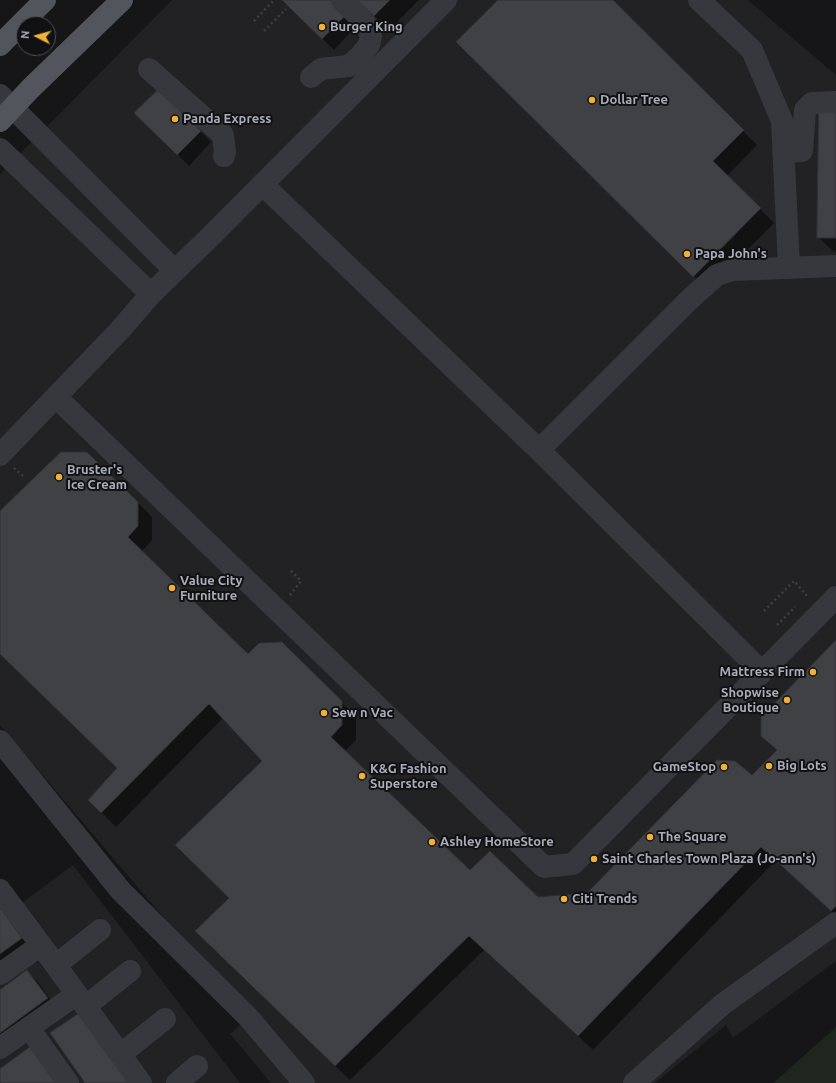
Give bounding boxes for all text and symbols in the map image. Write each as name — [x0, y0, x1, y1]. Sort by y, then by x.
north arrow — [16, 16, 56, 56]
place label: Burger King — [330, 19, 403, 35]
marker: Burger King — [317, 22, 327, 32]
text: N — [19, 30, 31, 40]
place label: Dollar Tree — [600, 92, 668, 108]
marker: Dollar Tree — [587, 95, 597, 105]
place label: Panda Express — [183, 111, 271, 127]
marker: Panda Express — [170, 114, 180, 124]
place label: Papa John's — [695, 246, 767, 262]
marker: Papa John's — [682, 249, 692, 259]
place label: Bruster's Ice Cream — [67, 462, 127, 493]
marker: Bruster's Ice Cream — [54, 472, 64, 482]
place label: Value City Furniture — [180, 573, 242, 604]
marker: Value City Furniture — [167, 583, 177, 593]
place label: Mattress Firm — [720, 664, 805, 680]
marker: Mattress Firm — [808, 667, 818, 677]
place label: Shopwise Boutique — [721, 685, 779, 716]
marker: Shopwise Boutique — [782, 695, 792, 705]
place label: Sew n Vac — [332, 705, 393, 721]
marker: Sew n Vac — [319, 708, 329, 718]
place label: Big Lots — [777, 758, 827, 774]
place label: GameStop — [653, 759, 716, 775]
place label: K&G Fashion Superstore — [370, 761, 447, 792]
marker: Big Lots — [764, 761, 774, 771]
marker: GameStop — [719, 762, 729, 772]
marker: K&G Fashion Superstore — [357, 771, 367, 781]
place label: The Square — [658, 829, 727, 845]
marker: The Square — [645, 832, 655, 842]
place label: Ashley HomeStore — [440, 834, 554, 850]
marker: Ashley HomeStore — [427, 837, 437, 847]
place label: Saint Charles Town Plaza (Jo-ann's) — [602, 851, 816, 867]
marker: Saint Charles Town Plaza (Jo-ann's) — [589, 854, 599, 864]
place label: Citi Trends — [572, 891, 637, 907]
marker: Citi Trends — [559, 894, 569, 904]

